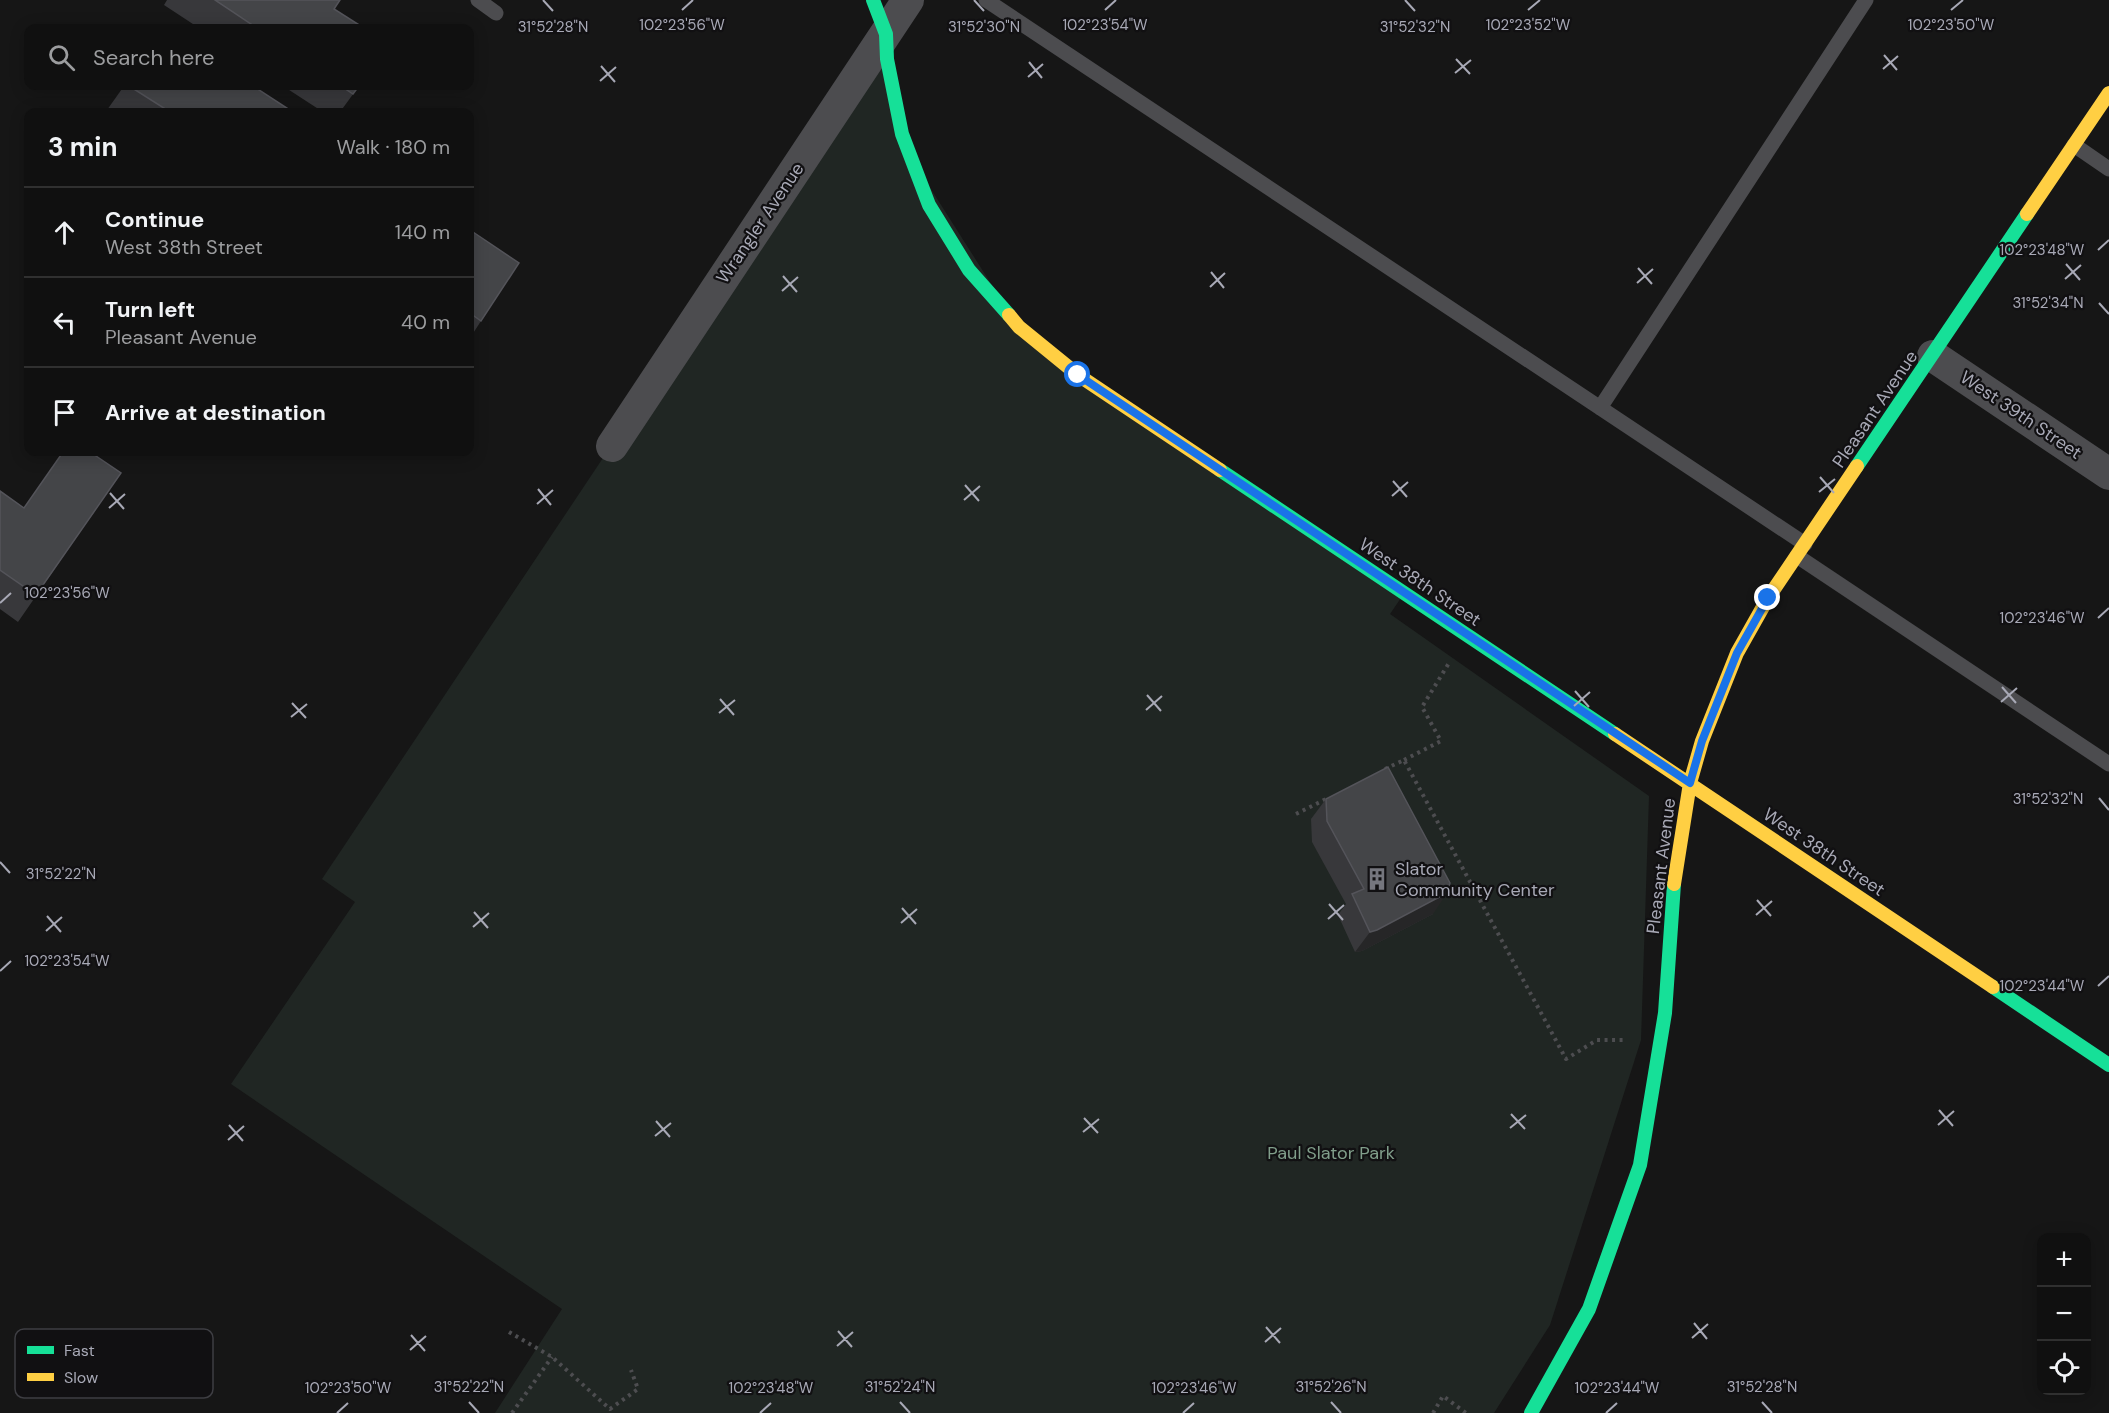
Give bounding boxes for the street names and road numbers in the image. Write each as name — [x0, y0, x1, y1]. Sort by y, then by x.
street label: Wrangler Avenue — [711, 158, 809, 288]
street label: Pleasant Avenue — [1827, 346, 1923, 472]
street label: West 39th Street — [1955, 365, 2087, 465]
street label: West 38th Street — [1354, 532, 1486, 632]
street label: Pleasant Avenue — [1641, 797, 1681, 935]
street label: West 38th Street — [1758, 802, 1890, 902]

